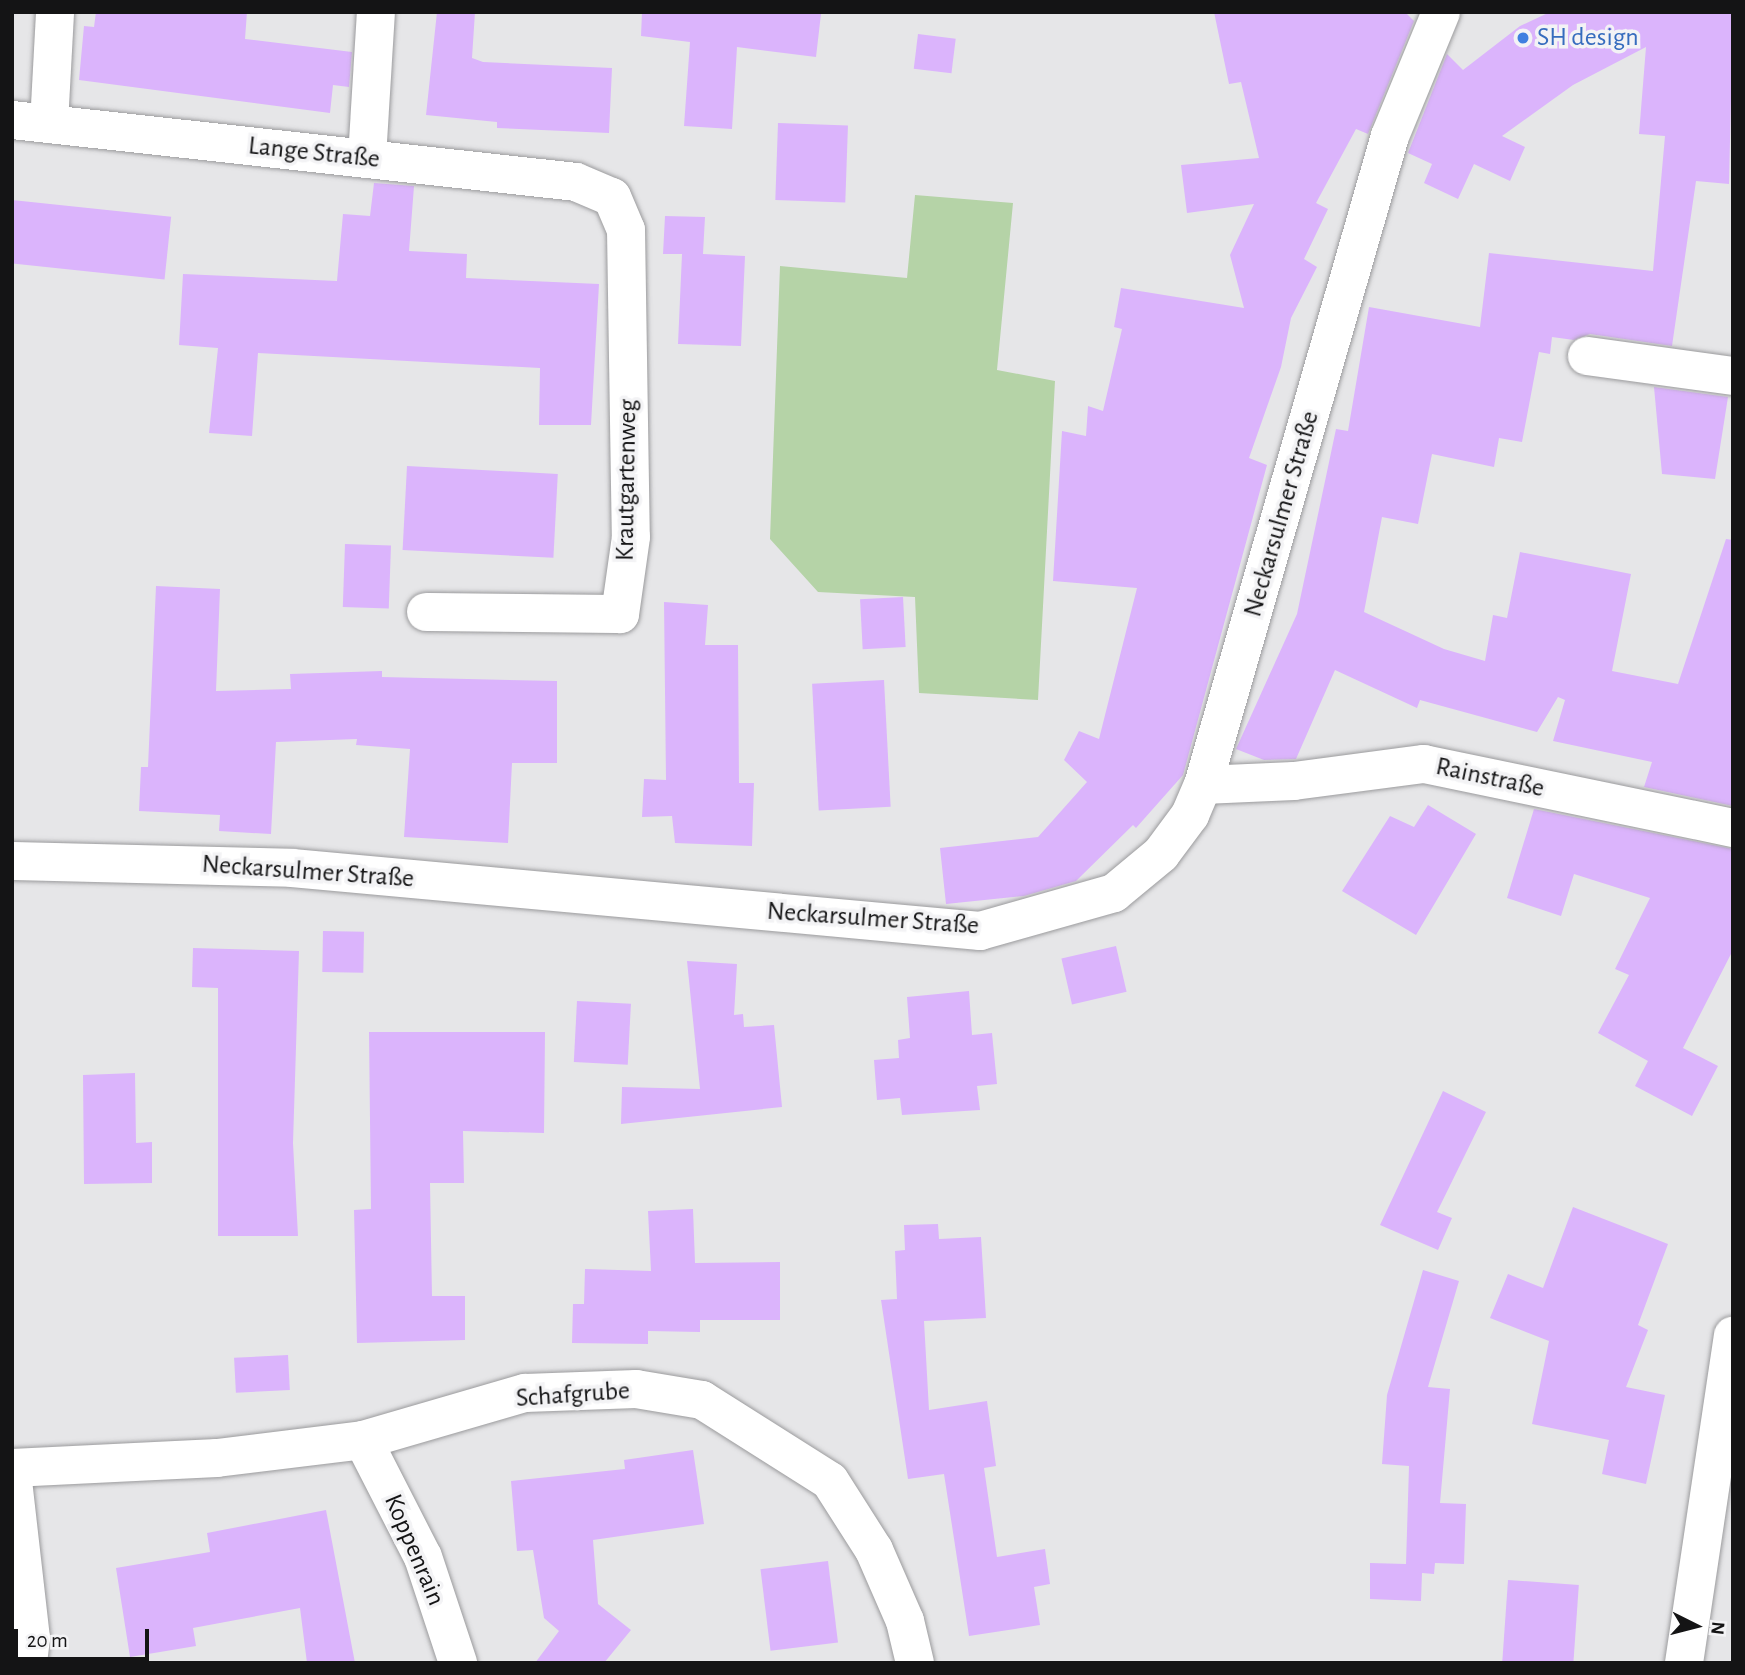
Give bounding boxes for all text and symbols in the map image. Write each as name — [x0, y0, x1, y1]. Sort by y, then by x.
place label: SH design — [1537, 22, 1639, 54]
marker: SH design — [1515, 30, 1531, 46]
street label: Lange Straße — [247, 131, 381, 175]
street label: Krautgartenweg — [610, 399, 644, 561]
street label: Neckarsulmer Straße — [1238, 408, 1326, 620]
street label: Rainstraße — [1433, 751, 1547, 805]
street label: Neckarsulmer Straße — [201, 849, 415, 895]
street label: Neckarsulmer Straße — [766, 896, 980, 942]
street label: Schafgrube — [515, 1375, 631, 1415]
street label: Koppenrain — [377, 1490, 451, 1610]
north arrow — [1661, 1591, 1731, 1661]
scale bar — [18, 1616, 152, 1660]
text: N — [1707, 1621, 1728, 1636]
text: 20 m — [27, 1630, 68, 1651]

